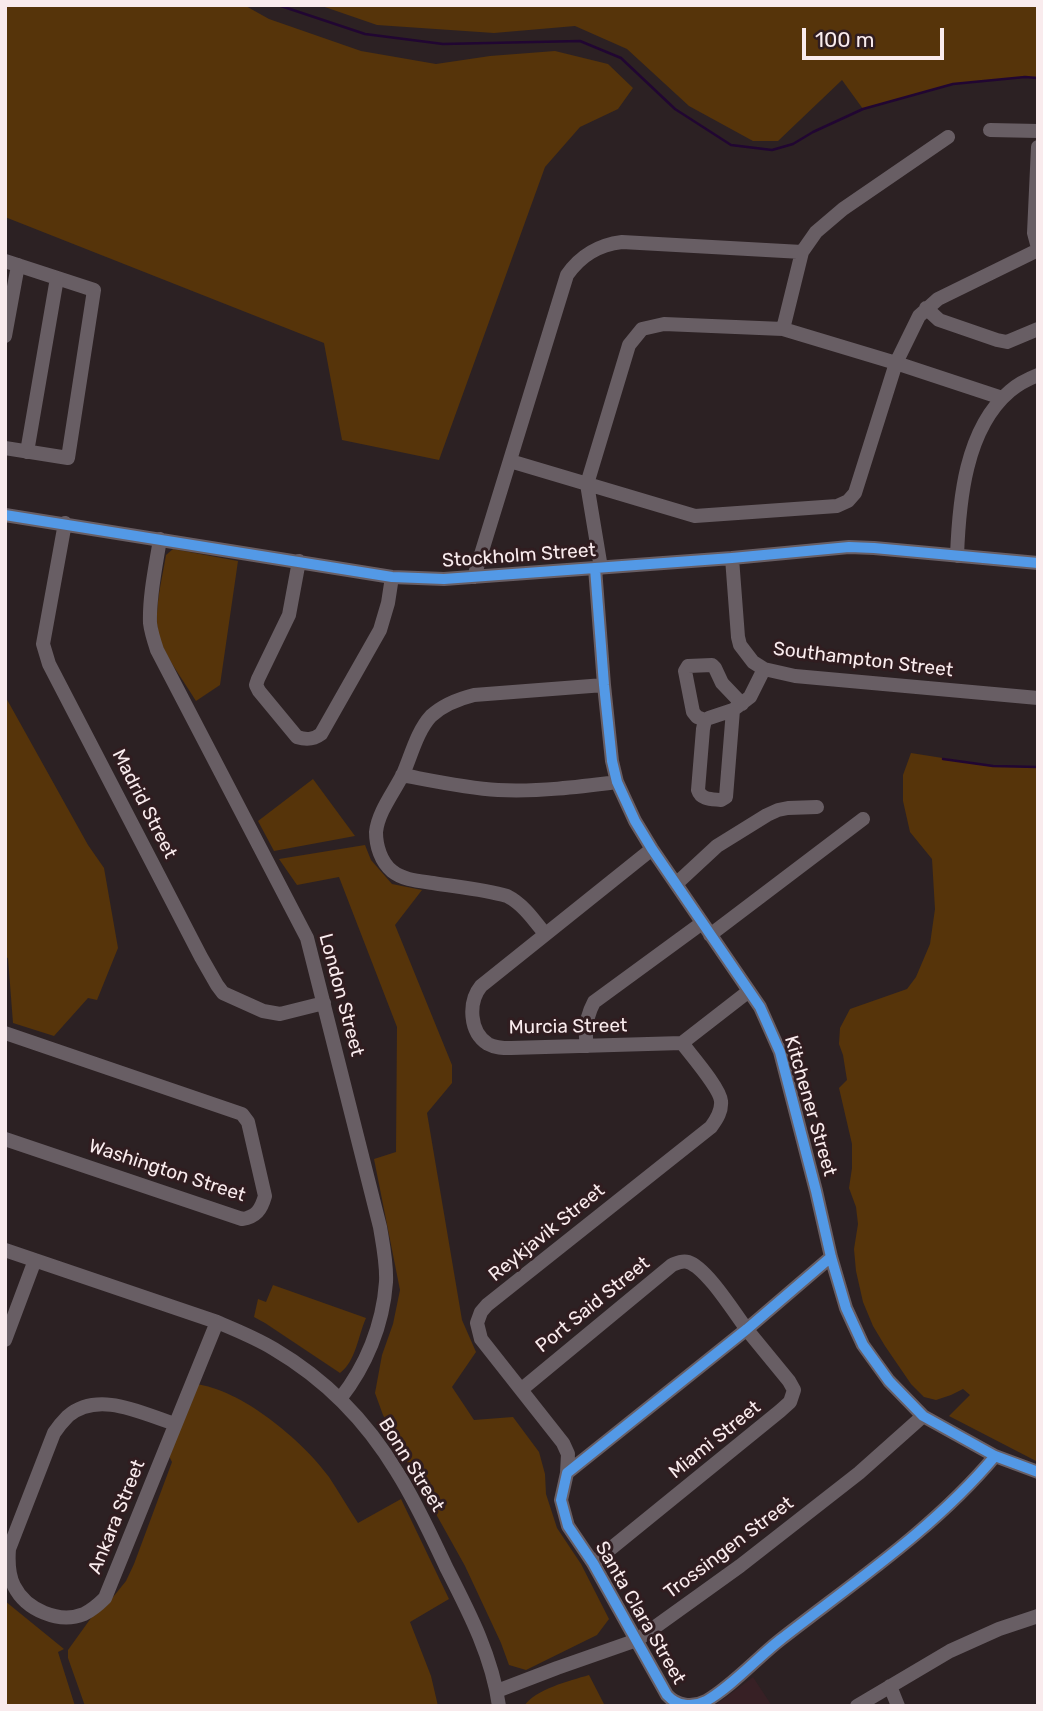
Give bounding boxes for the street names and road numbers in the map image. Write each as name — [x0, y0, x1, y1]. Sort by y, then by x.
street label: Stockholm Street — [441, 539, 597, 573]
street label: Southampton Street — [772, 638, 954, 682]
street label: Madrid Street — [107, 746, 181, 862]
street label: London Street — [314, 931, 368, 1059]
street label: Murcia Street — [508, 1015, 628, 1039]
street label: Kitchener Street — [779, 1033, 841, 1179]
street label: Washington Street — [86, 1135, 248, 1207]
street label: Reykjavik Street — [484, 1179, 610, 1287]
street label: Port Said Street — [531, 1252, 655, 1358]
street label: Miami Street — [665, 1396, 765, 1484]
street label: Bonn Street — [373, 1414, 449, 1516]
street label: Ankara Street — [84, 1456, 150, 1578]
street label: Trossingen Street — [660, 1492, 798, 1604]
street label: Santa Clara Street — [590, 1538, 690, 1688]

